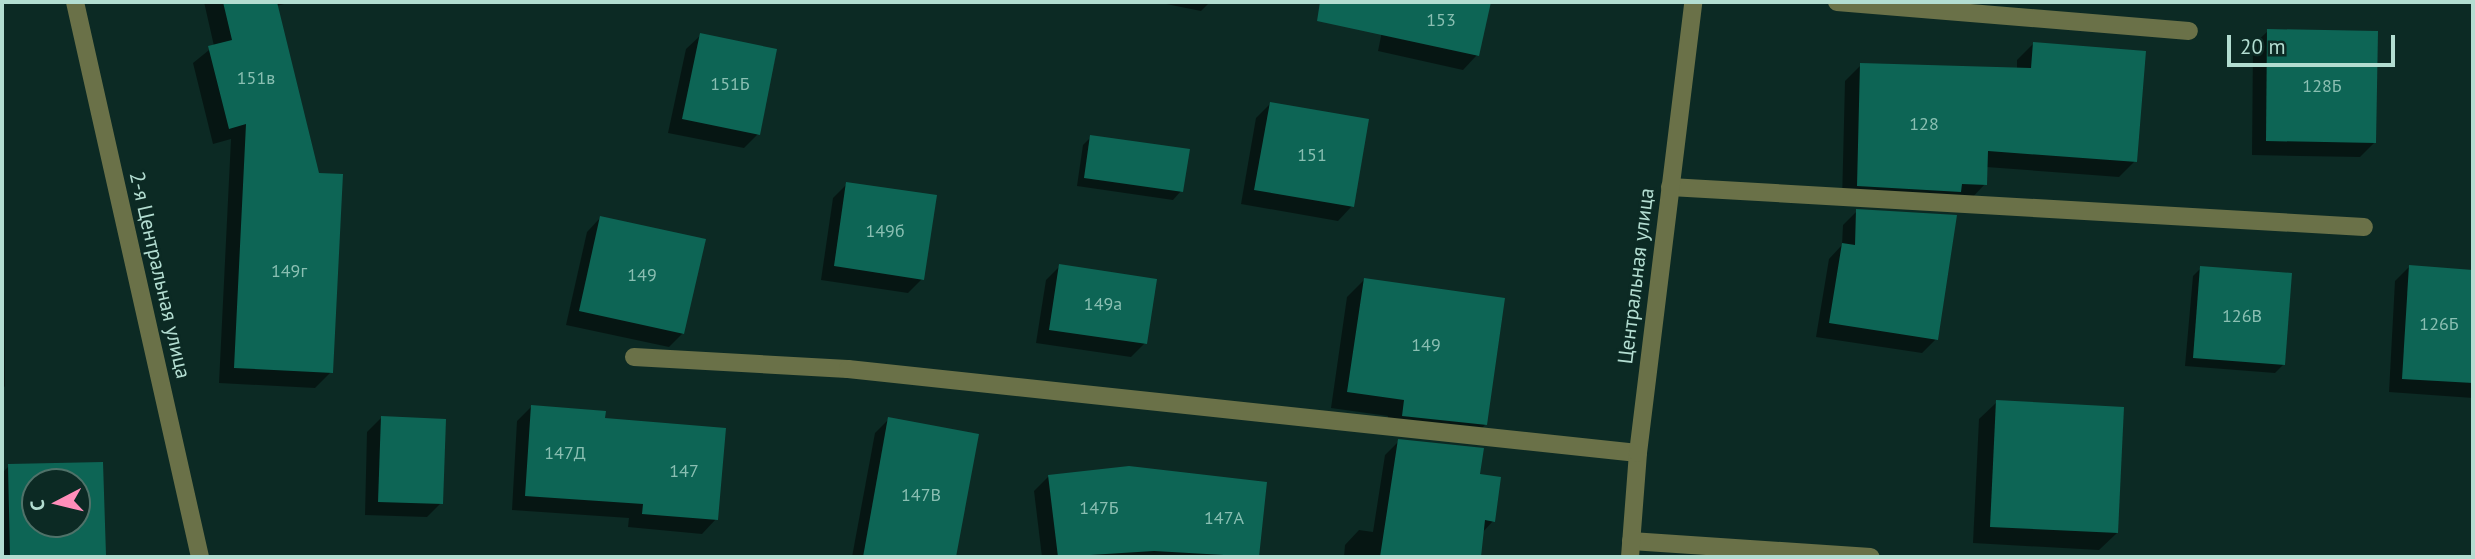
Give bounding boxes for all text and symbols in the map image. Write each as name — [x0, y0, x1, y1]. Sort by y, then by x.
house number: 153 — [1426, 9, 1456, 31]
scale bar — [2230, 21, 2398, 65]
text: 20 m — [2240, 33, 2286, 60]
house number: 151в — [237, 67, 275, 89]
house number: 151Б — [710, 73, 750, 95]
house number: 128Б — [2302, 75, 2342, 97]
house number: 128 — [1909, 113, 1939, 135]
house number: 151 — [1297, 144, 1327, 166]
street label: 2-я Центральная улица — [124, 169, 196, 381]
street label: Центральная улица — [1613, 187, 1659, 365]
house number: 149б — [865, 220, 905, 242]
house number: 149г — [271, 260, 307, 282]
house number: 149 — [627, 264, 657, 286]
house number: 149а — [1084, 293, 1122, 315]
house number: 126В — [2222, 305, 2262, 327]
house number: 126Б — [2419, 313, 2459, 335]
house number: 149 — [1411, 334, 1441, 356]
house number: 147Д — [544, 442, 586, 464]
house number: 147 — [669, 460, 699, 482]
north arrow — [21, 468, 91, 538]
house number: 147В — [901, 484, 941, 506]
house number: 147Б — [1079, 497, 1119, 519]
text: С — [25, 499, 50, 512]
house number: 147А — [1204, 507, 1244, 529]

